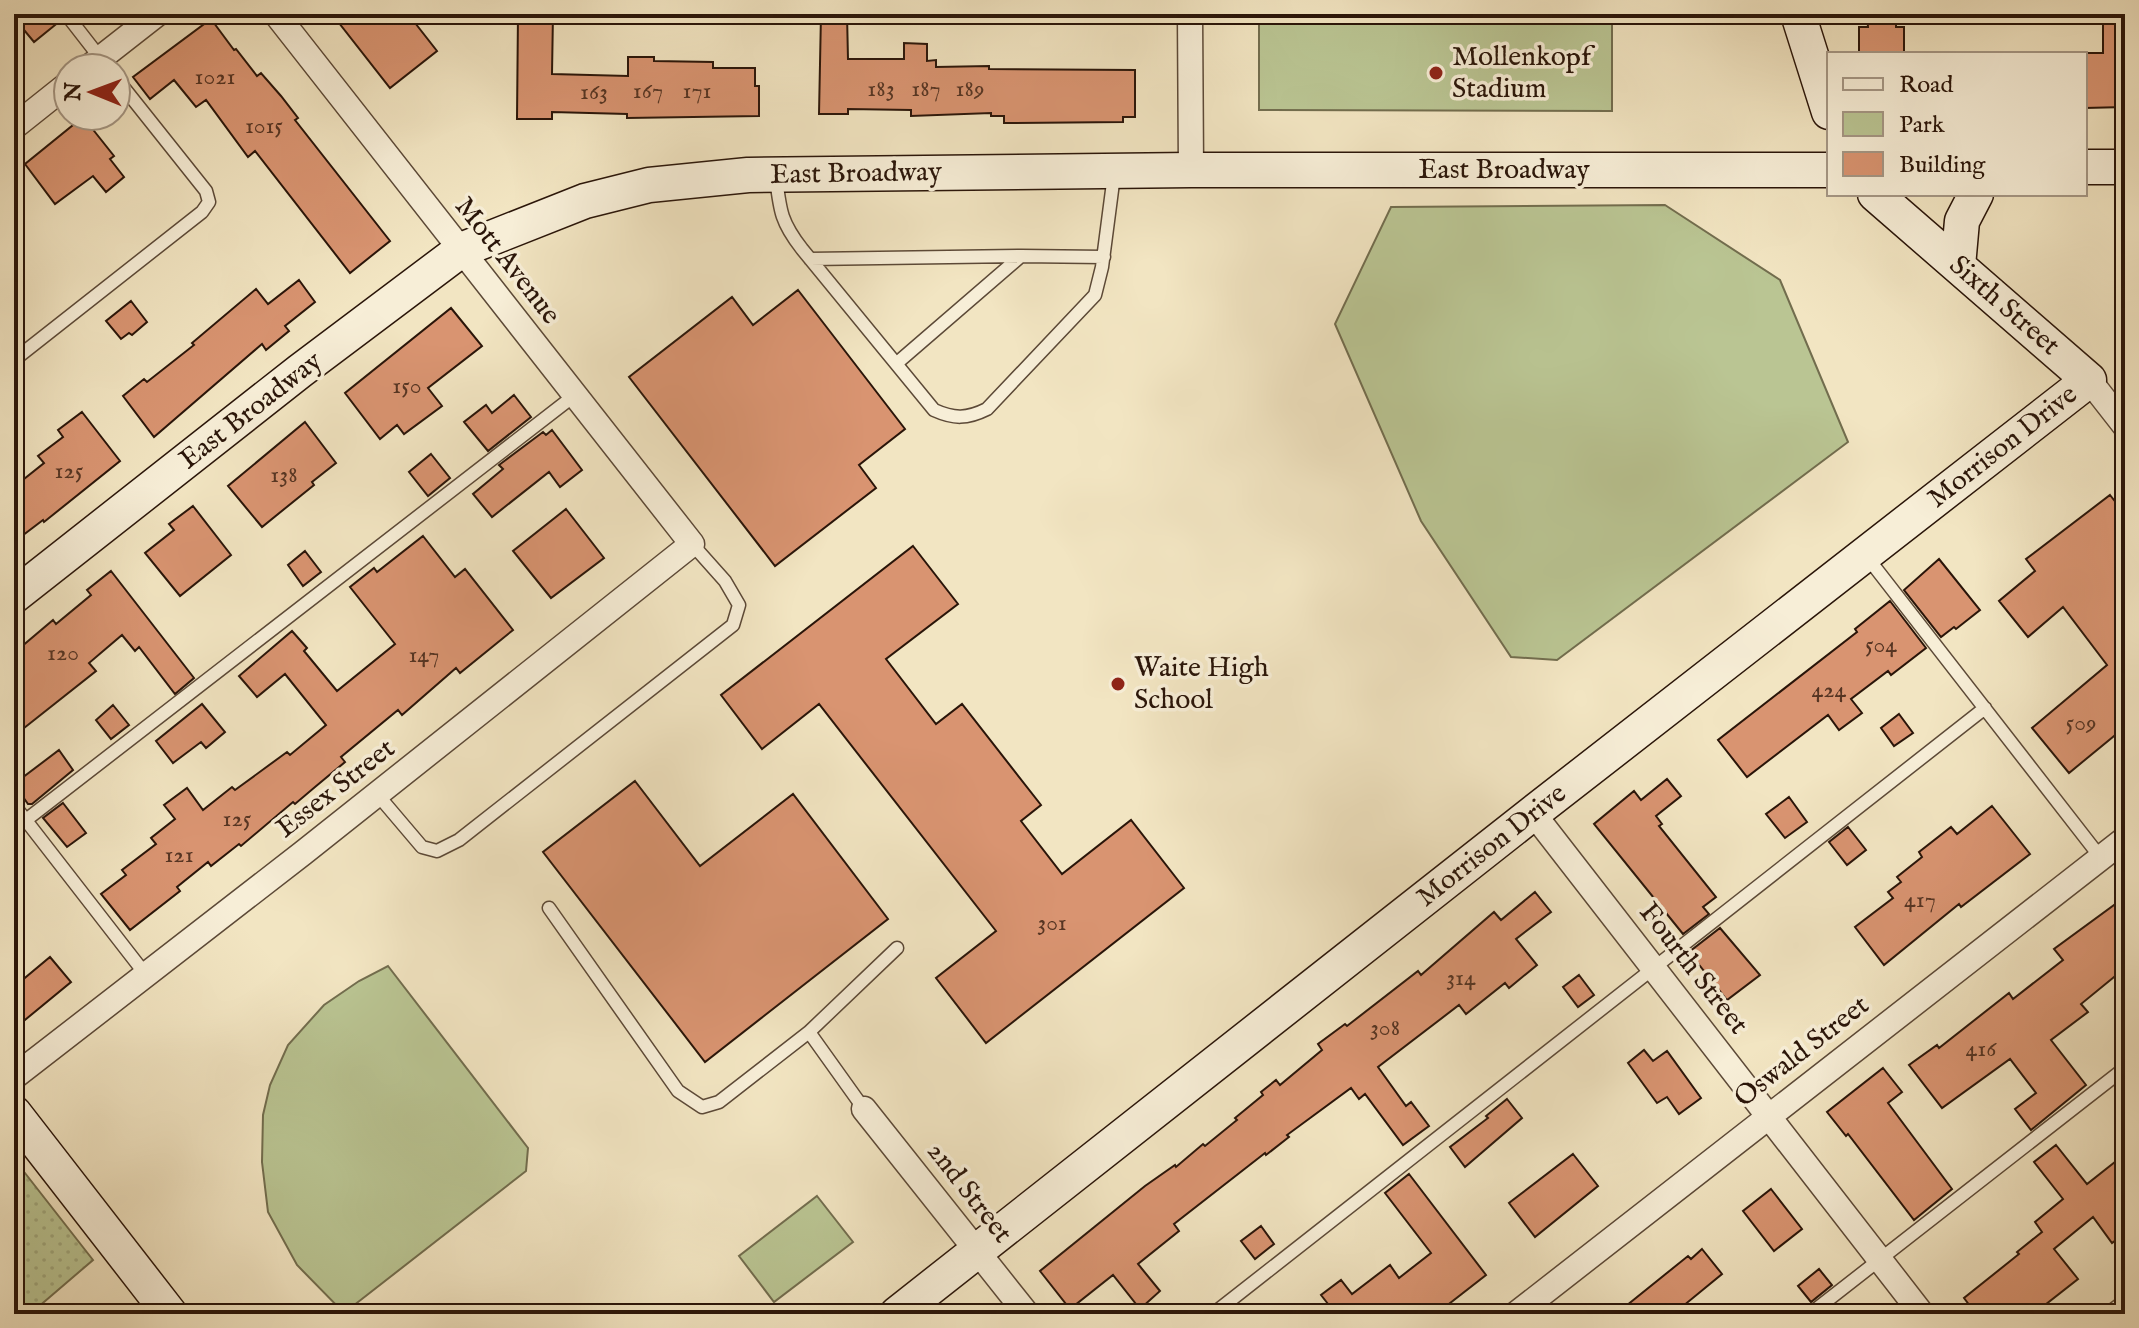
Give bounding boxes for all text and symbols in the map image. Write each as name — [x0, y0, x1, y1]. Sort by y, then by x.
place label: Mollenkopf Stadium — [1452, 40, 1596, 107]
north arrow — [52, 52, 132, 132]
legend — [1827, 52, 2087, 196]
house number: 1021 — [195, 62, 235, 93]
marker: Mollenkopf Stadium — [1427, 64, 1445, 82]
text: Road — [1899, 70, 1953, 101]
house number: 183 — [867, 74, 895, 105]
house number: 187 — [911, 74, 941, 105]
house number: 189 — [956, 74, 984, 105]
house number: 167 — [633, 76, 663, 107]
house number: 171 — [682, 76, 712, 107]
house number: 163 — [580, 77, 608, 108]
text: N — [60, 82, 88, 102]
text: Park — [1899, 110, 1945, 141]
house number: 1015 — [245, 111, 283, 142]
text: Building — [1899, 150, 1986, 181]
street label: East Broadway — [1418, 153, 1590, 188]
street label: East Broadway — [770, 155, 942, 193]
street label: Mott Avenue — [446, 190, 568, 332]
street label: Sixth Street — [1941, 248, 2067, 364]
street label: East Broadway — [173, 344, 330, 478]
house number: 150 — [392, 371, 422, 402]
street label: Morrison Drive — [1921, 378, 2085, 516]
house number: 125 — [55, 456, 84, 487]
house number: 138 — [270, 460, 298, 491]
house number: 504 — [1865, 630, 1897, 661]
house number: 120 — [47, 638, 79, 669]
house number: 147 — [408, 640, 440, 671]
place label: Waite High School — [1134, 651, 1269, 718]
marker: Waite High School — [1109, 675, 1127, 693]
house number: 424 — [1812, 675, 1847, 706]
house number: 509 — [2066, 708, 2096, 739]
street label: Essex Street — [270, 731, 403, 846]
street label: Morrison Drive — [1410, 777, 1574, 915]
house number: 125 — [223, 804, 252, 835]
house number: 121 — [164, 840, 194, 871]
house number: 417 — [1904, 885, 1936, 916]
street label: Fourth Street — [1631, 896, 1756, 1042]
house number: 301 — [1037, 908, 1067, 939]
house number: 314 — [1446, 963, 1476, 994]
street label: Oswald Street — [1728, 988, 1877, 1116]
house number: 308 — [1370, 1013, 1400, 1044]
house number: 416 — [1966, 1034, 1997, 1065]
street label: 2nd Street — [919, 1135, 1020, 1251]

